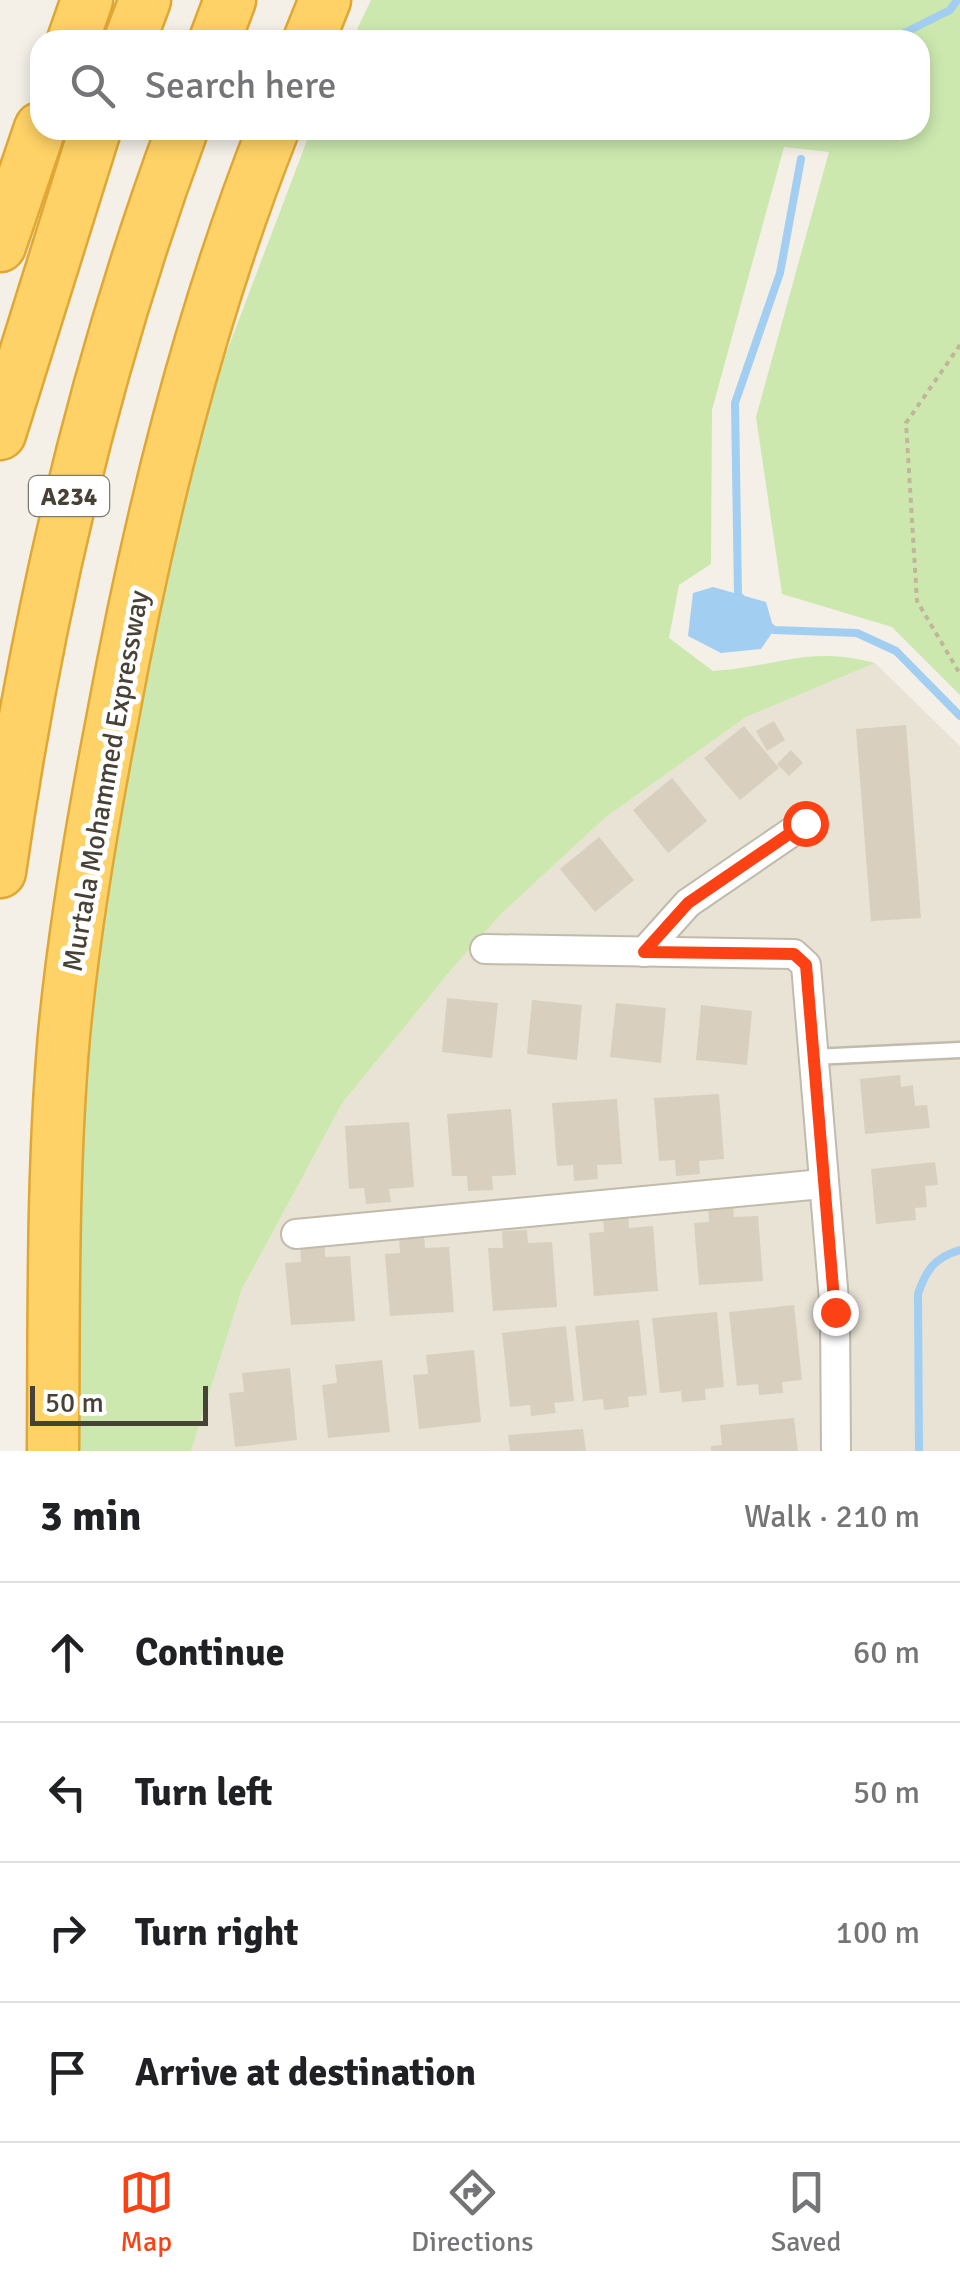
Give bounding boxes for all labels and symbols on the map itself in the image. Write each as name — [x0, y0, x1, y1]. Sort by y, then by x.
road number: A234 — [29, 476, 109, 516]
street label: Murtala Mohammed Expressway — [56, 588, 156, 974]
route start — [783, 801, 829, 847]
route end — [813, 1290, 859, 1336]
scale bar — [30, 1381, 208, 1426]

